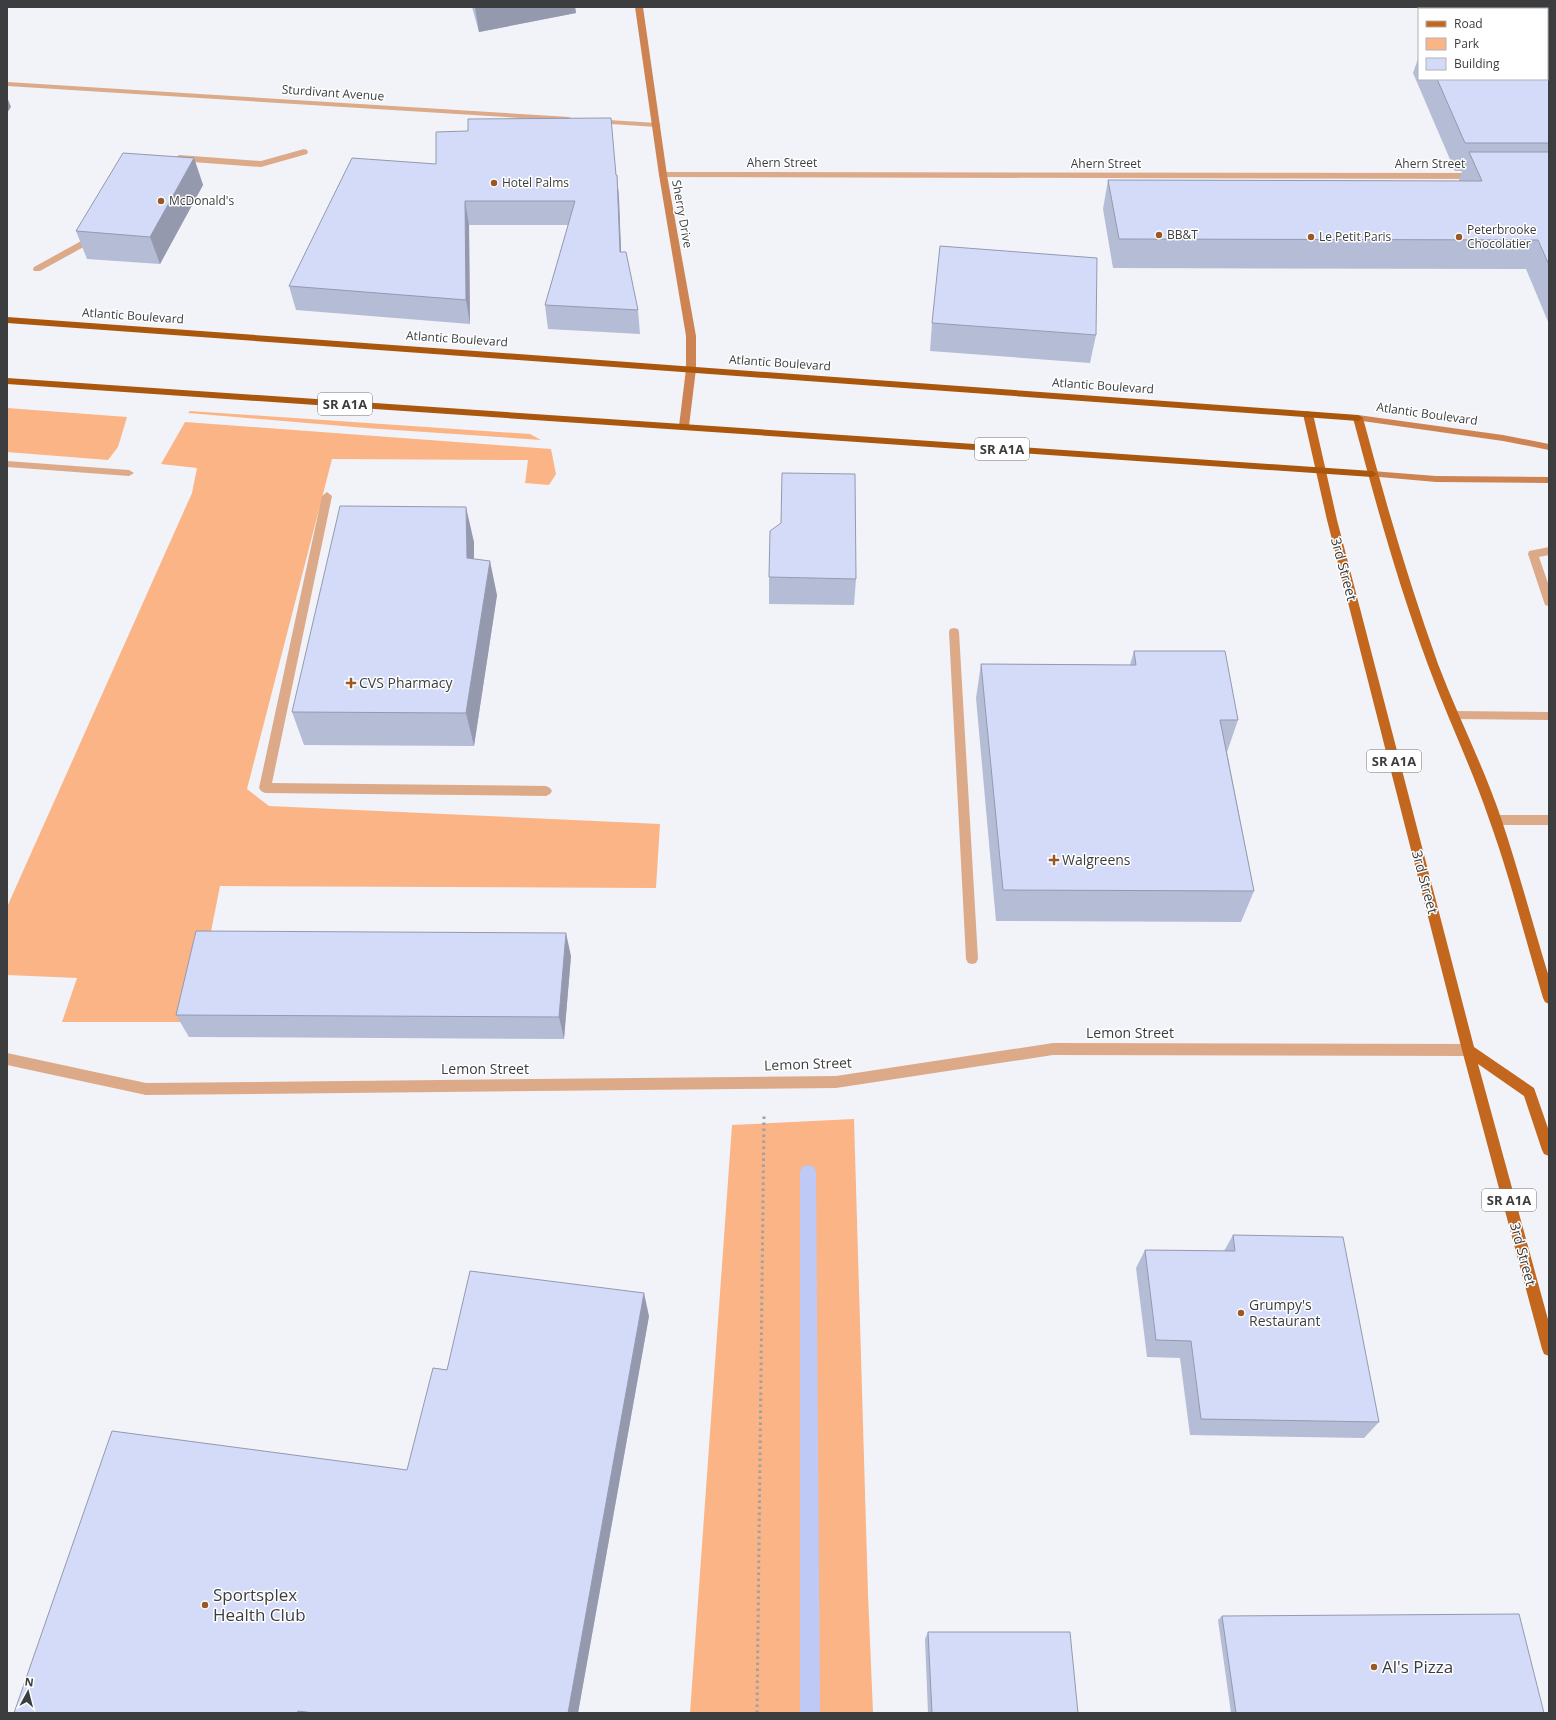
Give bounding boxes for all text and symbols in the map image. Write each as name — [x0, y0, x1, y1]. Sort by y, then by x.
legend — [1418, 8, 1548, 80]
text: Road — [1454, 15, 1483, 32]
text: Park — [1454, 35, 1480, 52]
text: Building — [1454, 55, 1500, 72]
street label: Sturdivant Avenue — [281, 80, 385, 105]
street label: Ahern Street — [747, 154, 817, 171]
street label: Ahern Street — [1071, 155, 1141, 172]
street label: Ahern Street — [1395, 155, 1465, 172]
place label: Hotel Palms — [502, 174, 569, 191]
marker: Hotel Palms — [489, 178, 499, 188]
street label: Sherry Drive — [668, 178, 697, 250]
place label: McDonald's — [169, 192, 234, 209]
marker: McDonald's — [156, 196, 166, 206]
place label: Peterbrooke Chocolatier — [1467, 221, 1537, 252]
place label: BB&T — [1167, 226, 1198, 243]
place label: Le Petit Paris — [1319, 228, 1392, 245]
marker: BB&T — [1154, 230, 1164, 240]
marker: Le Petit Paris — [1306, 232, 1316, 242]
marker: Peterbrooke Chocolatier — [1454, 232, 1464, 242]
street label: Atlantic Boulevard — [82, 303, 185, 328]
street label: Atlantic Boulevard — [406, 326, 509, 351]
street label: Atlantic Boulevard — [729, 350, 832, 375]
street label: Atlantic Boulevard — [1052, 373, 1155, 398]
road number: SR A1A — [318, 393, 372, 415]
street label: Atlantic Boulevard — [1375, 398, 1479, 429]
road number: SR A1A — [975, 438, 1029, 460]
street label: 3rd Street — [1327, 535, 1362, 603]
place label: CVS Pharmacy — [359, 673, 453, 692]
marker: CVS Pharmacy — [346, 678, 356, 688]
road number: SR A1A — [1367, 750, 1421, 772]
street label: 3rd Street — [1408, 848, 1443, 916]
place label: Walgreens — [1062, 850, 1131, 869]
marker: Walgreens — [1049, 855, 1059, 865]
street label: Lemon Street — [1086, 1023, 1174, 1042]
street label: Lemon Street — [764, 1052, 852, 1075]
street label: Lemon Street — [441, 1059, 529, 1078]
road number: SR A1A — [1482, 1189, 1536, 1211]
street label: 3rd Street — [1506, 1220, 1541, 1288]
place label: Grumpy's Restaurant — [1249, 1295, 1321, 1330]
marker: Grumpy's Restaurant — [1236, 1308, 1246, 1318]
place label: Sportsplex Health Club — [213, 1583, 306, 1626]
marker: Sportsplex Health Club — [200, 1600, 210, 1610]
place label: Al's Pizza — [1382, 1655, 1453, 1678]
marker: Al's Pizza — [1369, 1662, 1379, 1672]
north arrow — [8, 1672, 48, 1712]
text: N — [24, 1674, 35, 1690]

